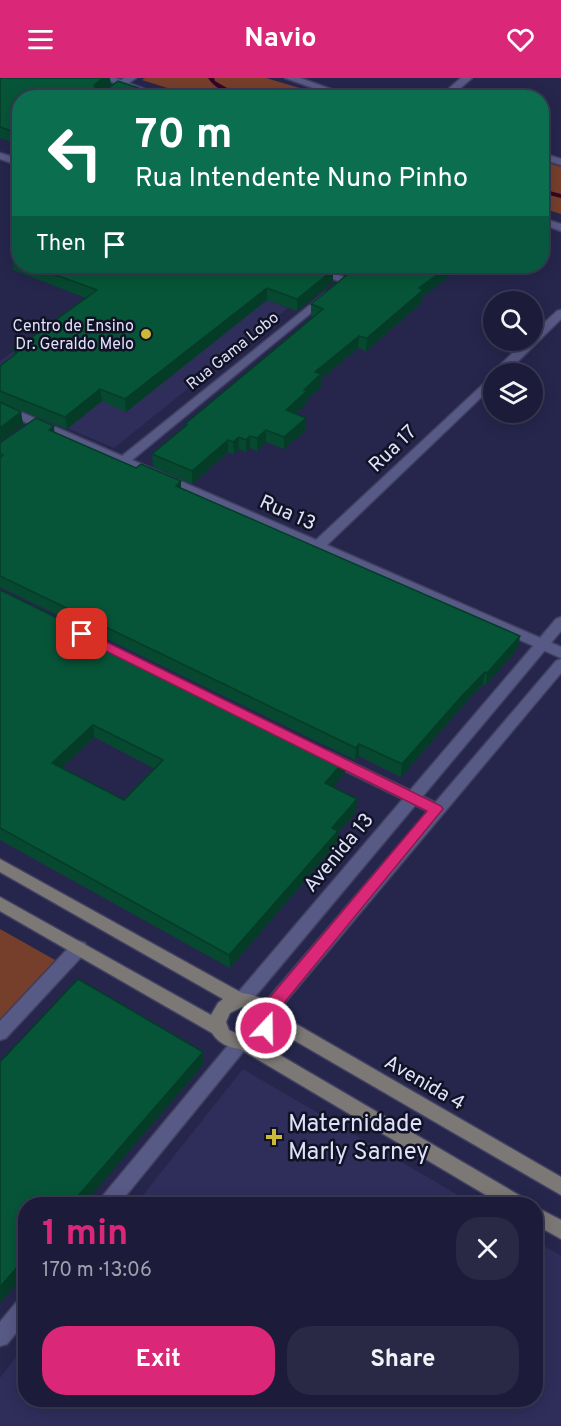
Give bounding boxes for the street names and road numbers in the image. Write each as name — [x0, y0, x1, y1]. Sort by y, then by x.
street label: Rua Gama Lobo — [183, 308, 284, 395]
street label: Rua 17 — [364, 420, 423, 479]
street label: Rua 13 — [255, 490, 319, 538]
street label: Avenida 13 — [299, 808, 380, 898]
street label: Avenida 4 — [379, 1050, 469, 1117]

